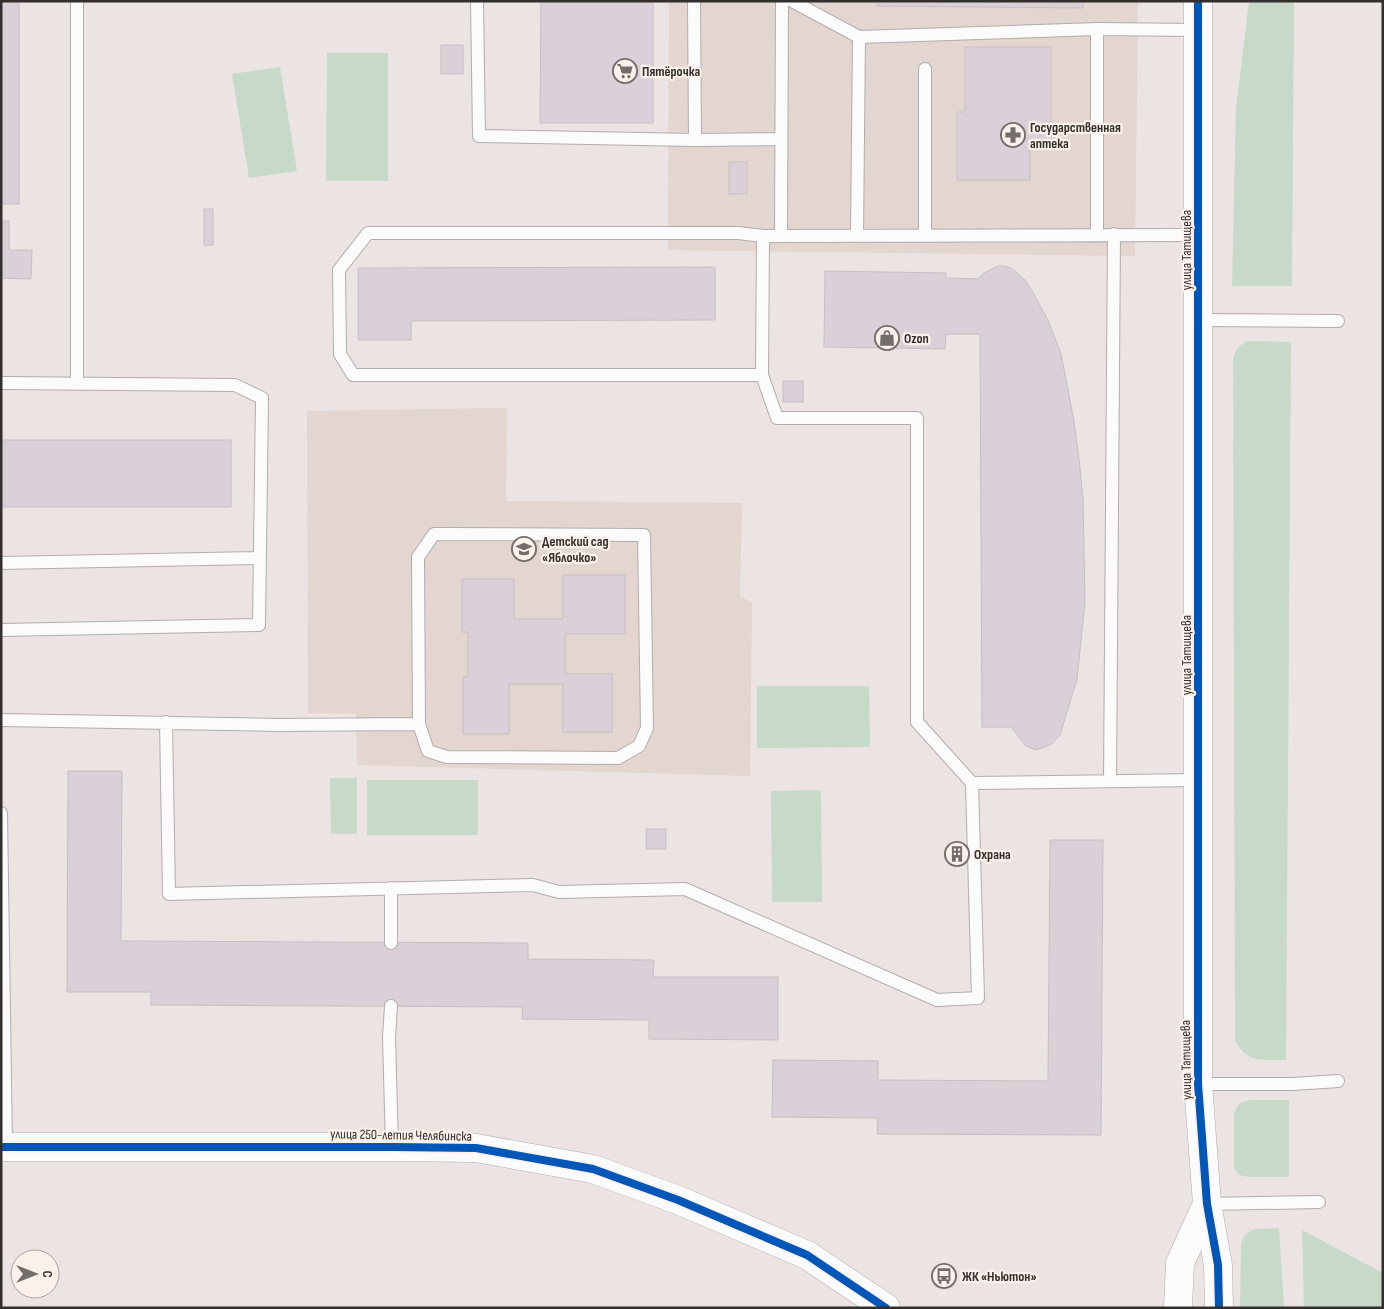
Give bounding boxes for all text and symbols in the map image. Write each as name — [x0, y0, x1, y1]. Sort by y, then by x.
supermarket icon: Пятёрочка — [612, 58, 638, 84]
place label: Пятёрочка — [642, 63, 700, 80]
place label: Государственная аптека — [1030, 119, 1121, 152]
pharmacy icon: Государственная аптека — [1000, 122, 1026, 148]
street label: улица Татищева — [1178, 210, 1195, 290]
shop icon: Ozon — [874, 325, 900, 351]
place label: Ozon — [904, 330, 929, 347]
place label: Детский сад «Яблочко» — [542, 533, 608, 566]
school or university icon: Детский сад «Яблочко» — [511, 536, 537, 562]
street label: улица Татищева — [1178, 615, 1195, 695]
building icon: Охрана — [944, 841, 970, 867]
place label: Охрана — [974, 846, 1011, 863]
street label: улица Татищева — [1177, 1020, 1195, 1100]
street label: улица 250-летия Челябинска — [330, 1125, 472, 1145]
north arrow — [10, 1249, 60, 1299]
bus stop icon: ЖК «Ньютон» — [931, 1263, 957, 1289]
place label: ЖК «Ньютон» — [962, 1268, 1037, 1285]
text: С — [39, 1270, 56, 1278]

